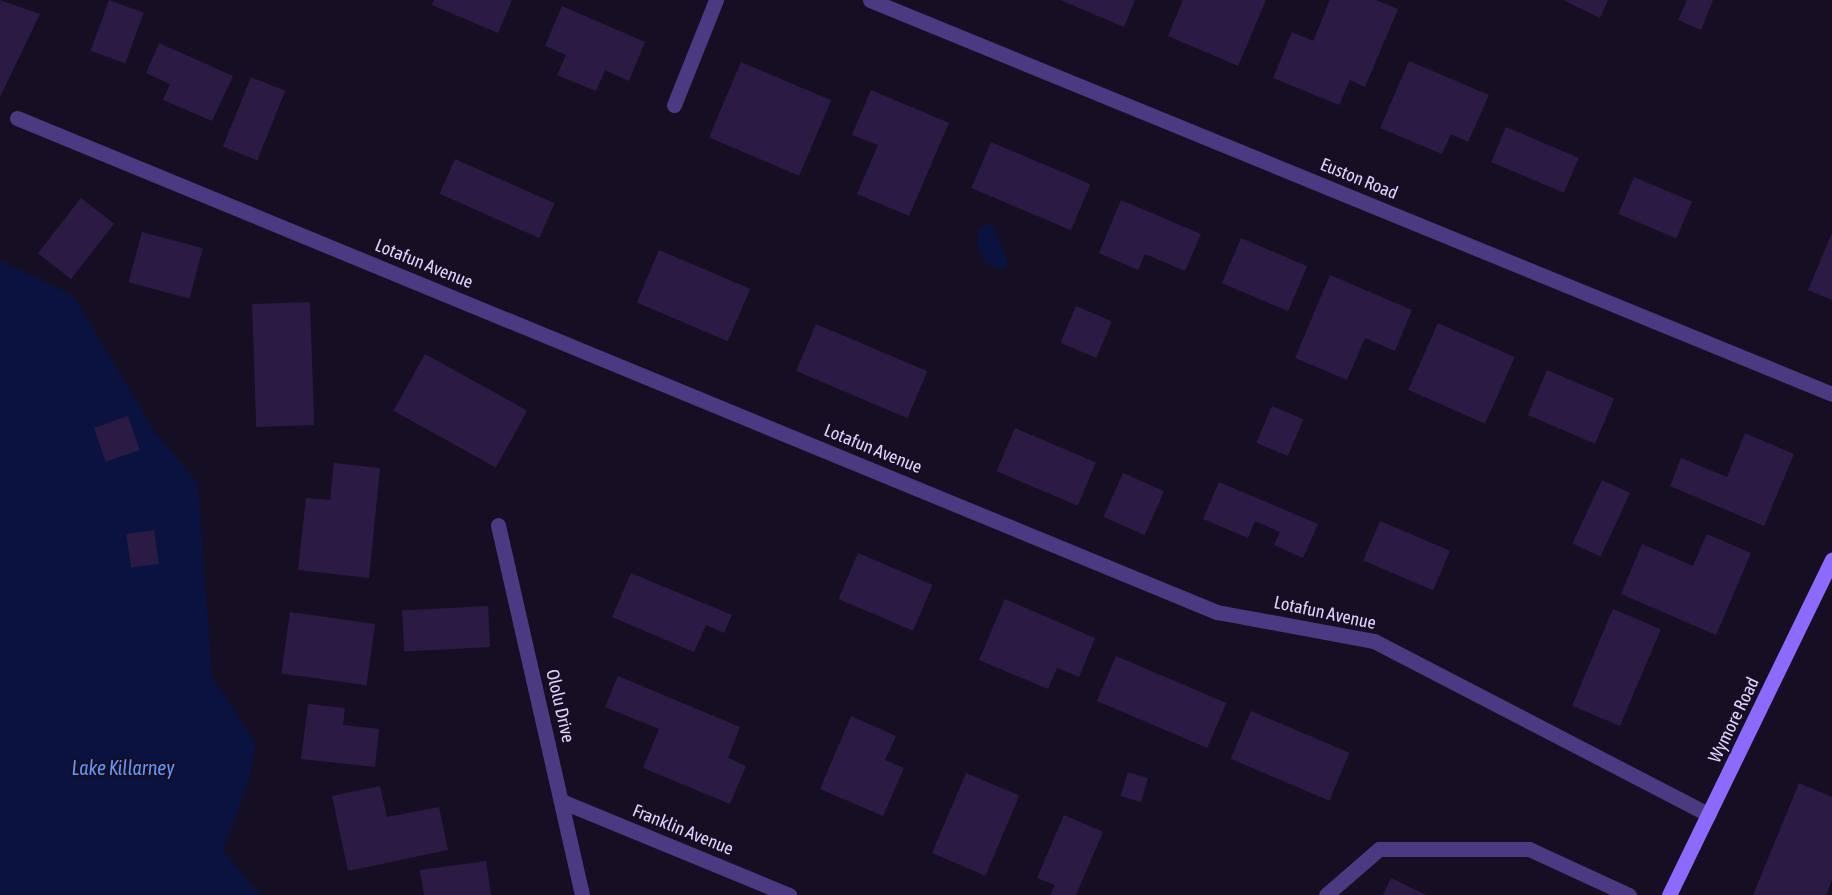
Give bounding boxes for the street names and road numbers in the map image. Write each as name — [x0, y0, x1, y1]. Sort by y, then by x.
street label: Euston Road — [1317, 154, 1401, 204]
street label: Lotafun Avenue — [372, 235, 476, 293]
street label: Lotafun Avenue — [821, 420, 925, 478]
street label: Lotafun Avenue — [1272, 592, 1378, 634]
street label: Ololu Drive — [541, 667, 579, 745]
street label: Wymore Road — [1704, 674, 1764, 766]
street label: Franklin Avenue — [629, 800, 737, 860]

